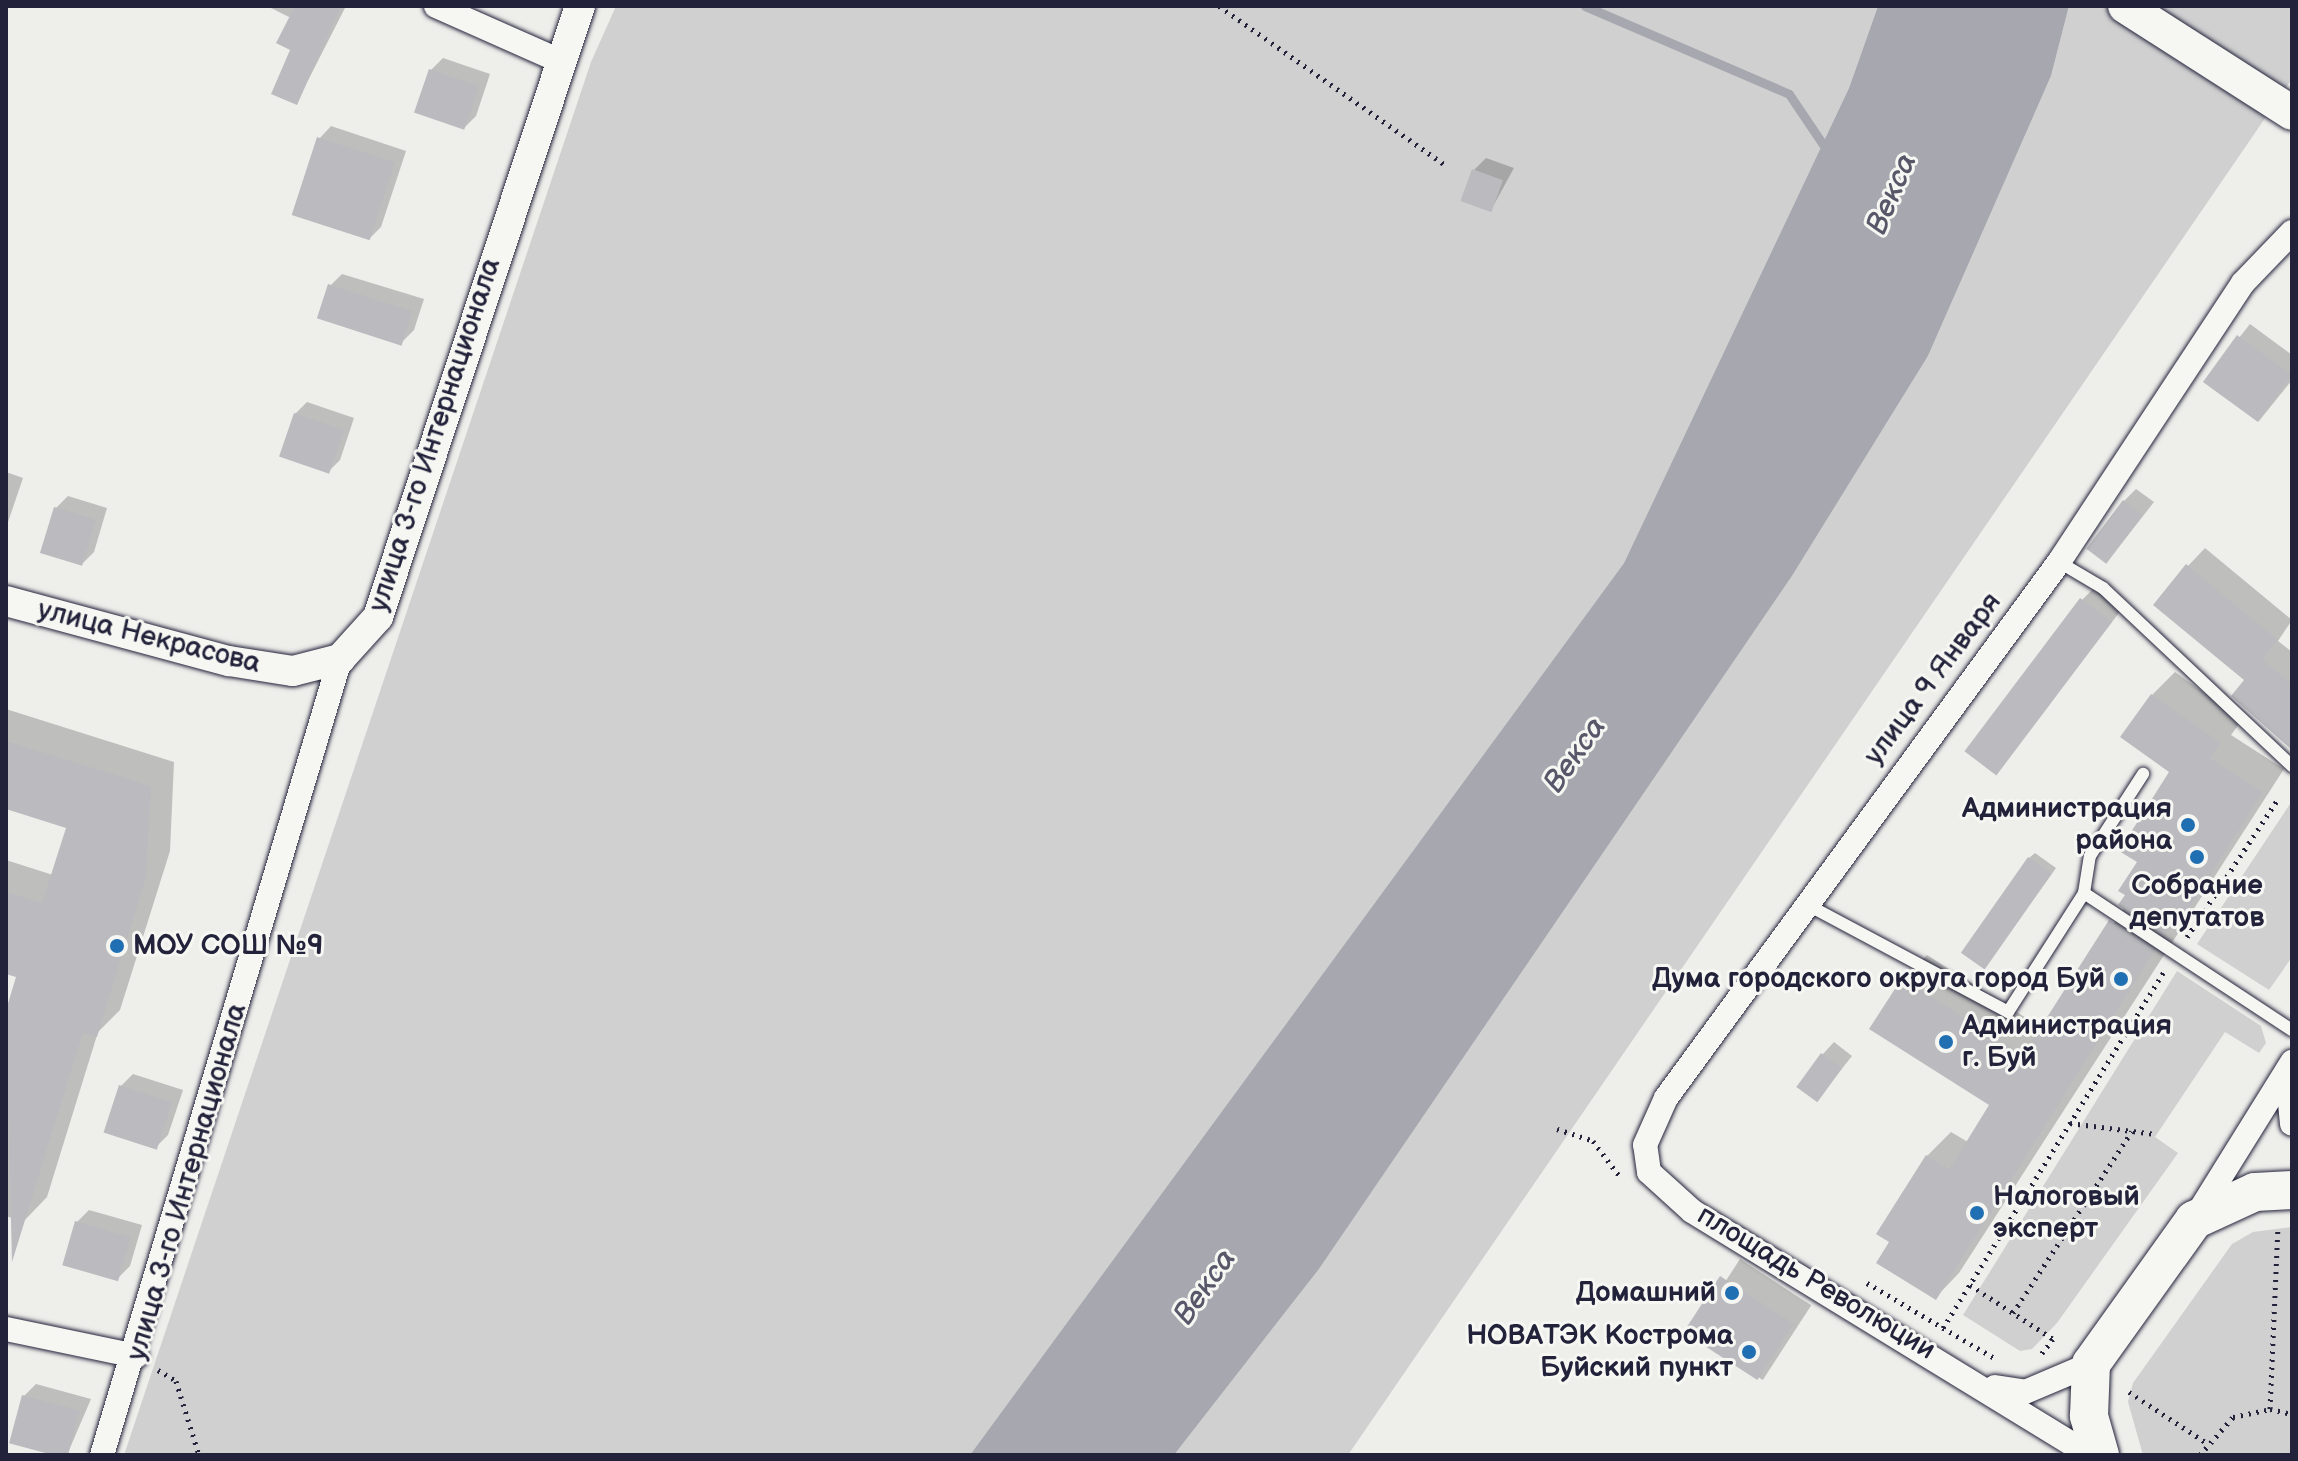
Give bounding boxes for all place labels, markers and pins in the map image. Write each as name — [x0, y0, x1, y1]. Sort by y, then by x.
place label: Администрация района — [1962, 792, 2172, 858]
marker: Администрация района — [2179, 816, 2197, 834]
marker: Собрание депутатов — [2188, 848, 2206, 866]
place label: Собрание депутатов — [2130, 869, 2264, 935]
place label: МОУ СОШ №9 — [133, 929, 323, 963]
marker: МОУ СОШ №9 — [108, 937, 126, 955]
place label: Дума городского округа город Буй — [1652, 962, 2105, 996]
marker: Дума городского округа город Буй — [2112, 970, 2130, 988]
place label: Администрация г. Буй — [1962, 1009, 2172, 1075]
marker: Администрация г. Буй — [1937, 1033, 1955, 1051]
place label: Налоговый эксперт — [1993, 1180, 2140, 1246]
marker: Налоговый эксперт — [1968, 1204, 1986, 1222]
place label: Домашний — [1576, 1276, 1716, 1310]
marker: Домашний — [1723, 1284, 1741, 1302]
place label: НОВАТЭК Кострома Буйский пункт — [1466, 1319, 1733, 1385]
marker: НОВАТЭК Кострома Буйский пункт — [1740, 1343, 1758, 1361]

